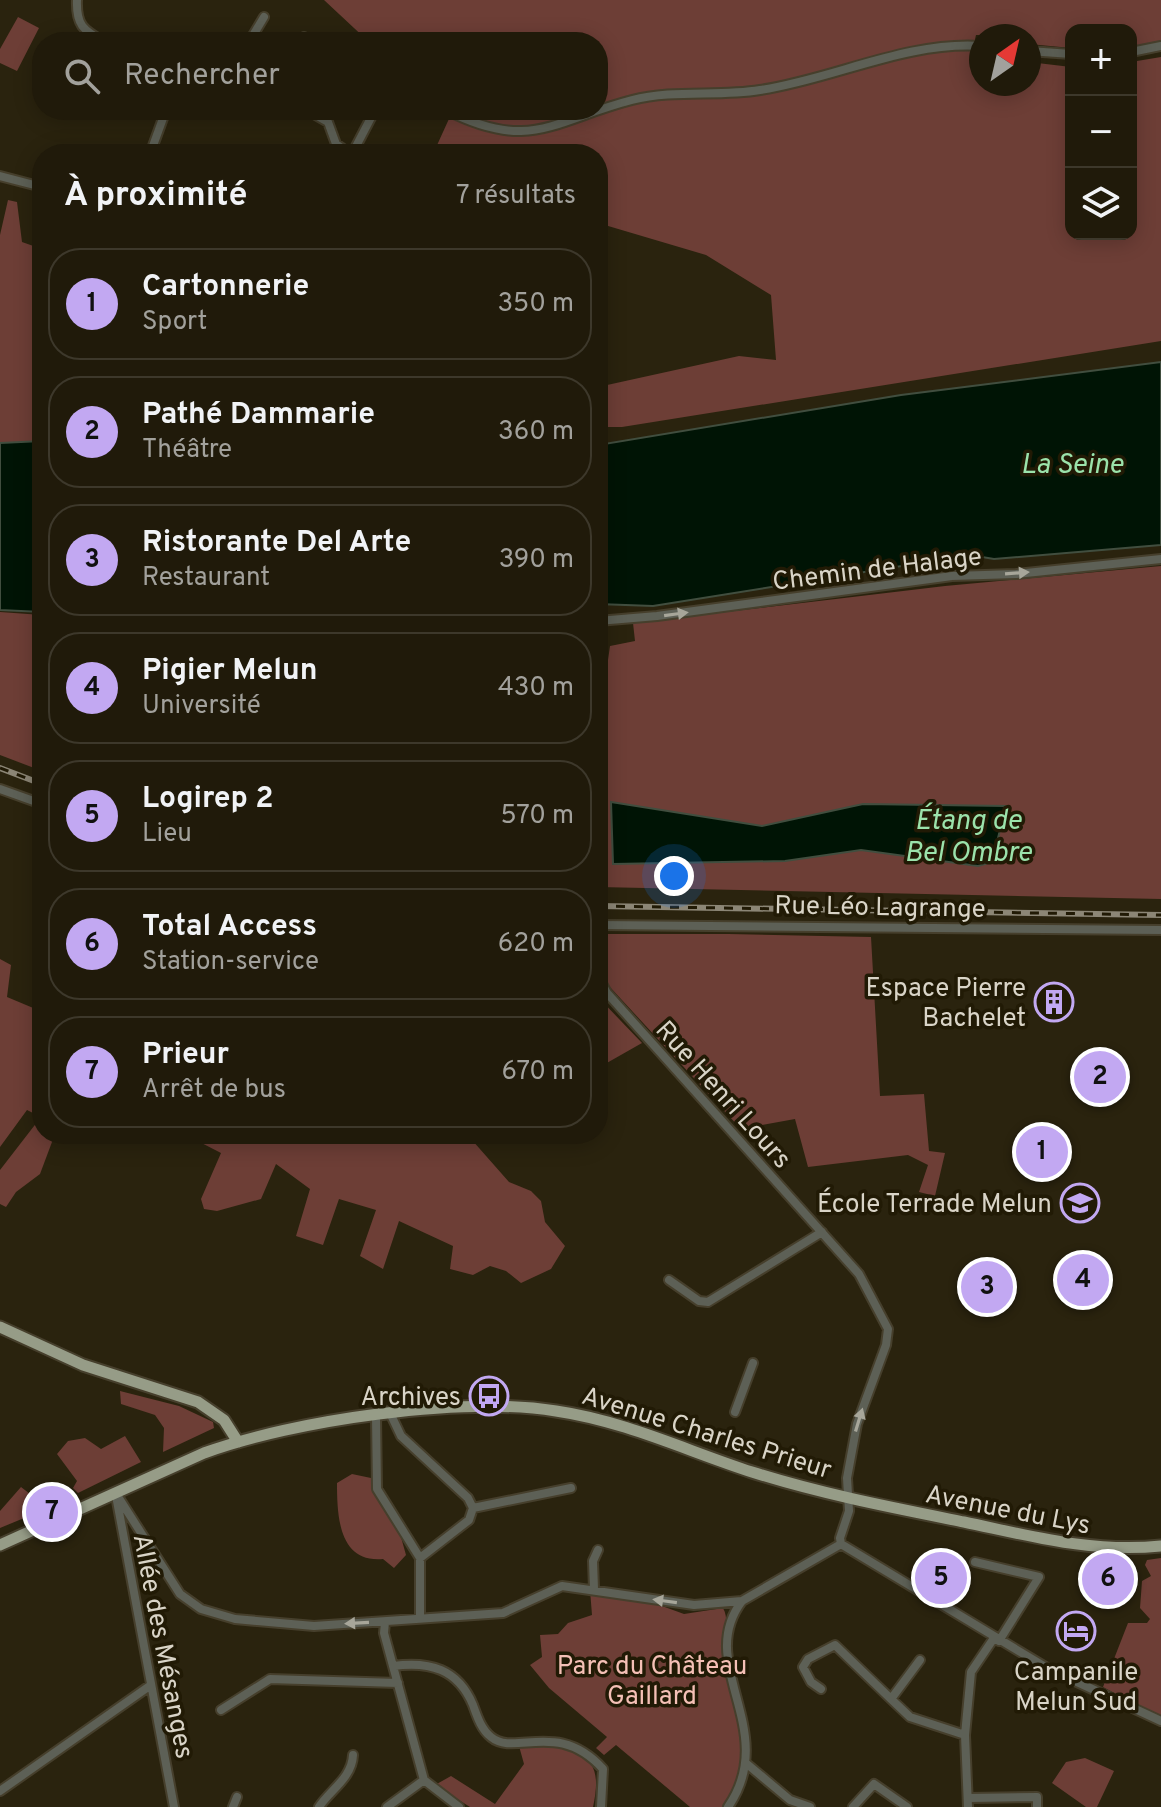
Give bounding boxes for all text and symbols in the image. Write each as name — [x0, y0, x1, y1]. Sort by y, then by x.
north arrow — [969, 24, 1041, 96]
map controls — [1065, 24, 1137, 240]
button: + — [1065, 24, 1137, 96]
search box — [32, 32, 608, 120]
icon: search — [60, 54, 104, 98]
text: Rechercher — [124, 58, 280, 95]
button: − — [1065, 96, 1137, 168]
button: layers — [1065, 168, 1137, 240]
text: À proximité — [64, 175, 247, 218]
text: 7 résultats — [456, 180, 576, 213]
text: Cartonnerie — [142, 269, 309, 306]
text: 1 — [87, 288, 97, 321]
text: 350 m — [497, 288, 574, 321]
text: Sport — [142, 306, 207, 339]
text: Pathé Dammarie — [142, 397, 375, 434]
text: 2 — [84, 416, 100, 449]
text: 360 m — [498, 416, 574, 449]
text: Théâtre — [142, 434, 232, 467]
water label: La Seine — [1021, 448, 1124, 484]
text: Ristorante Del Arte — [142, 525, 411, 562]
street label: Chemin de Halage — [771, 541, 984, 600]
text: 3 — [84, 544, 100, 577]
text: 390 m — [499, 544, 574, 577]
text: Restaurant — [142, 562, 270, 595]
one-way arrow — [1005, 566, 1030, 579]
one-way arrow — [664, 607, 689, 620]
text: Pigier Melun — [142, 653, 318, 690]
text: 4 — [84, 672, 100, 705]
text: 430 m — [498, 672, 574, 705]
text: Université — [142, 690, 261, 723]
text: Logirep 2 — [142, 781, 274, 818]
text: 5 — [84, 800, 100, 833]
text: 570 m — [500, 800, 574, 833]
water label: Étang de Bel Ombre — [904, 802, 1032, 872]
text: Lieu — [142, 818, 192, 851]
your location — [654, 856, 694, 896]
street label: Rue Léo Lagrange — [774, 890, 986, 927]
text: Total Access — [142, 909, 317, 946]
text: 6 — [84, 928, 100, 961]
text: 620 m — [498, 928, 574, 961]
text: Station-service — [142, 946, 319, 979]
place label: Espace Pierre Bachelet — [866, 973, 1026, 1036]
building icon: Espace Pierre Bachelet — [1033, 981, 1075, 1023]
street label: Rue Henri Lours — [647, 1015, 797, 1176]
text: Prieur — [142, 1037, 229, 1074]
pin: 2 — [1074, 1047, 1126, 1107]
text: 7 — [85, 1056, 99, 1089]
text: 670 m — [501, 1056, 574, 1089]
text: Arrêt de bus — [142, 1074, 286, 1107]
pin: 1 — [1016, 1122, 1068, 1182]
school or university icon: École Terrade Melun — [1059, 1182, 1101, 1224]
place label: École Terrade Melun — [817, 1187, 1052, 1222]
pin: 4 — [1057, 1250, 1109, 1310]
pin: 3 — [961, 1257, 1013, 1317]
bus stop icon: Archives — [468, 1375, 510, 1417]
street label: Avenue Charles Prieur — [577, 1381, 835, 1488]
place label: Archives — [361, 1382, 461, 1415]
one-way arrow — [853, 1408, 866, 1432]
street label: Avenue du Lys — [922, 1479, 1093, 1544]
pin: 7 — [26, 1482, 78, 1542]
street label: Allée des Mésanges — [124, 1531, 200, 1762]
pin: 5 — [915, 1548, 967, 1608]
pin: 6 — [1082, 1549, 1134, 1609]
one-way arrow — [652, 1594, 677, 1607]
hotel icon: Campanile Melun Sud — [1055, 1610, 1097, 1652]
one-way arrow — [344, 1617, 369, 1630]
park label: Parc du Château Gaillard — [557, 1651, 747, 1714]
place label: Campanile Melun Sud — [1014, 1657, 1138, 1720]

